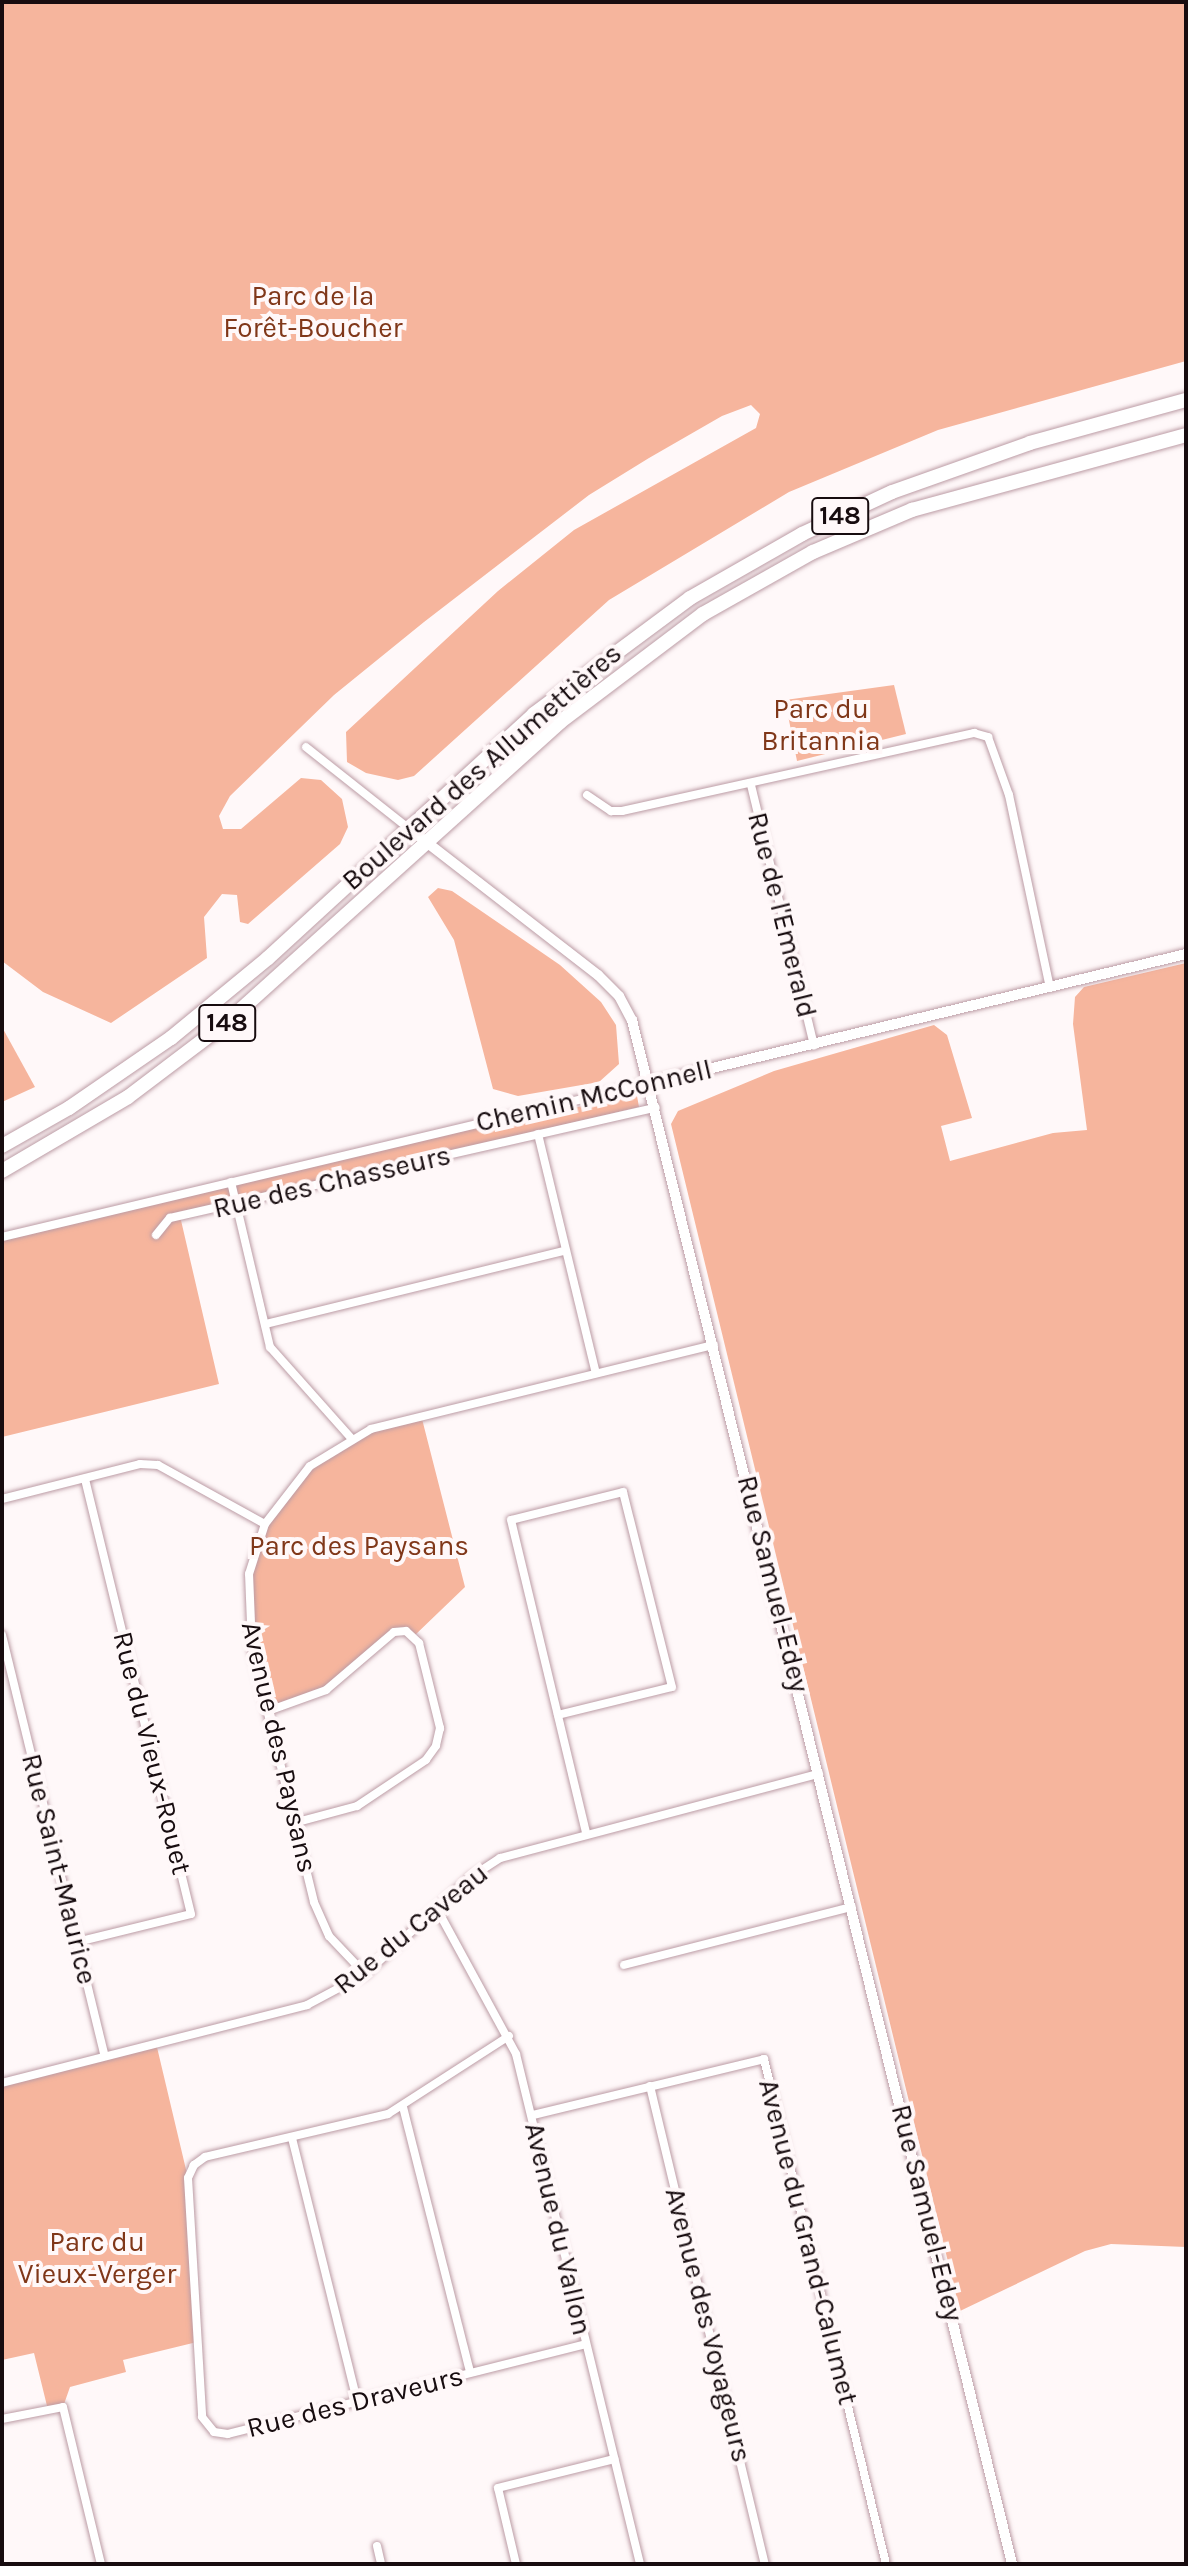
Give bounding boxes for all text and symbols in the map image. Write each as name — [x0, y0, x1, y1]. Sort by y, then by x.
park label: Parc de la Forêt-Boucher — [223, 279, 403, 345]
road number: 148 — [810, 494, 870, 538]
street label: Boulevard des Allumettières — [335, 636, 629, 898]
park label: Parc du Britannia — [761, 692, 881, 758]
street label: Rue de l'Emerald — [740, 809, 824, 1021]
road number: 148 — [197, 1001, 257, 1045]
street label: Chemin McConnell — [473, 1053, 715, 1139]
street label: Rue des Chasseurs — [210, 1138, 454, 1226]
street label: Rue Samuel-Edey — [730, 1472, 816, 1696]
park label: Parc des Paysans — [249, 1529, 469, 1563]
street label: Avenue des Paysans — [234, 1618, 324, 1876]
street label: Rue du Vieux-Rouet — [106, 1628, 198, 1878]
street label: Rue Saint-Maurice — [14, 1750, 104, 1988]
street label: Rue du Caveau — [327, 1857, 495, 2001]
street label: Avenue du Grand-Calumet — [751, 2076, 865, 2408]
street label: Rue Samuel-Edey — [884, 2101, 970, 2325]
street label: Avenue du Vallon — [517, 2119, 599, 2339]
street label: Avenue des Voyageurs — [658, 2184, 758, 2466]
park label: Parc du Vieux-Verger — [18, 2225, 176, 2291]
street label: Rue des Draveurs — [243, 2359, 467, 2445]

